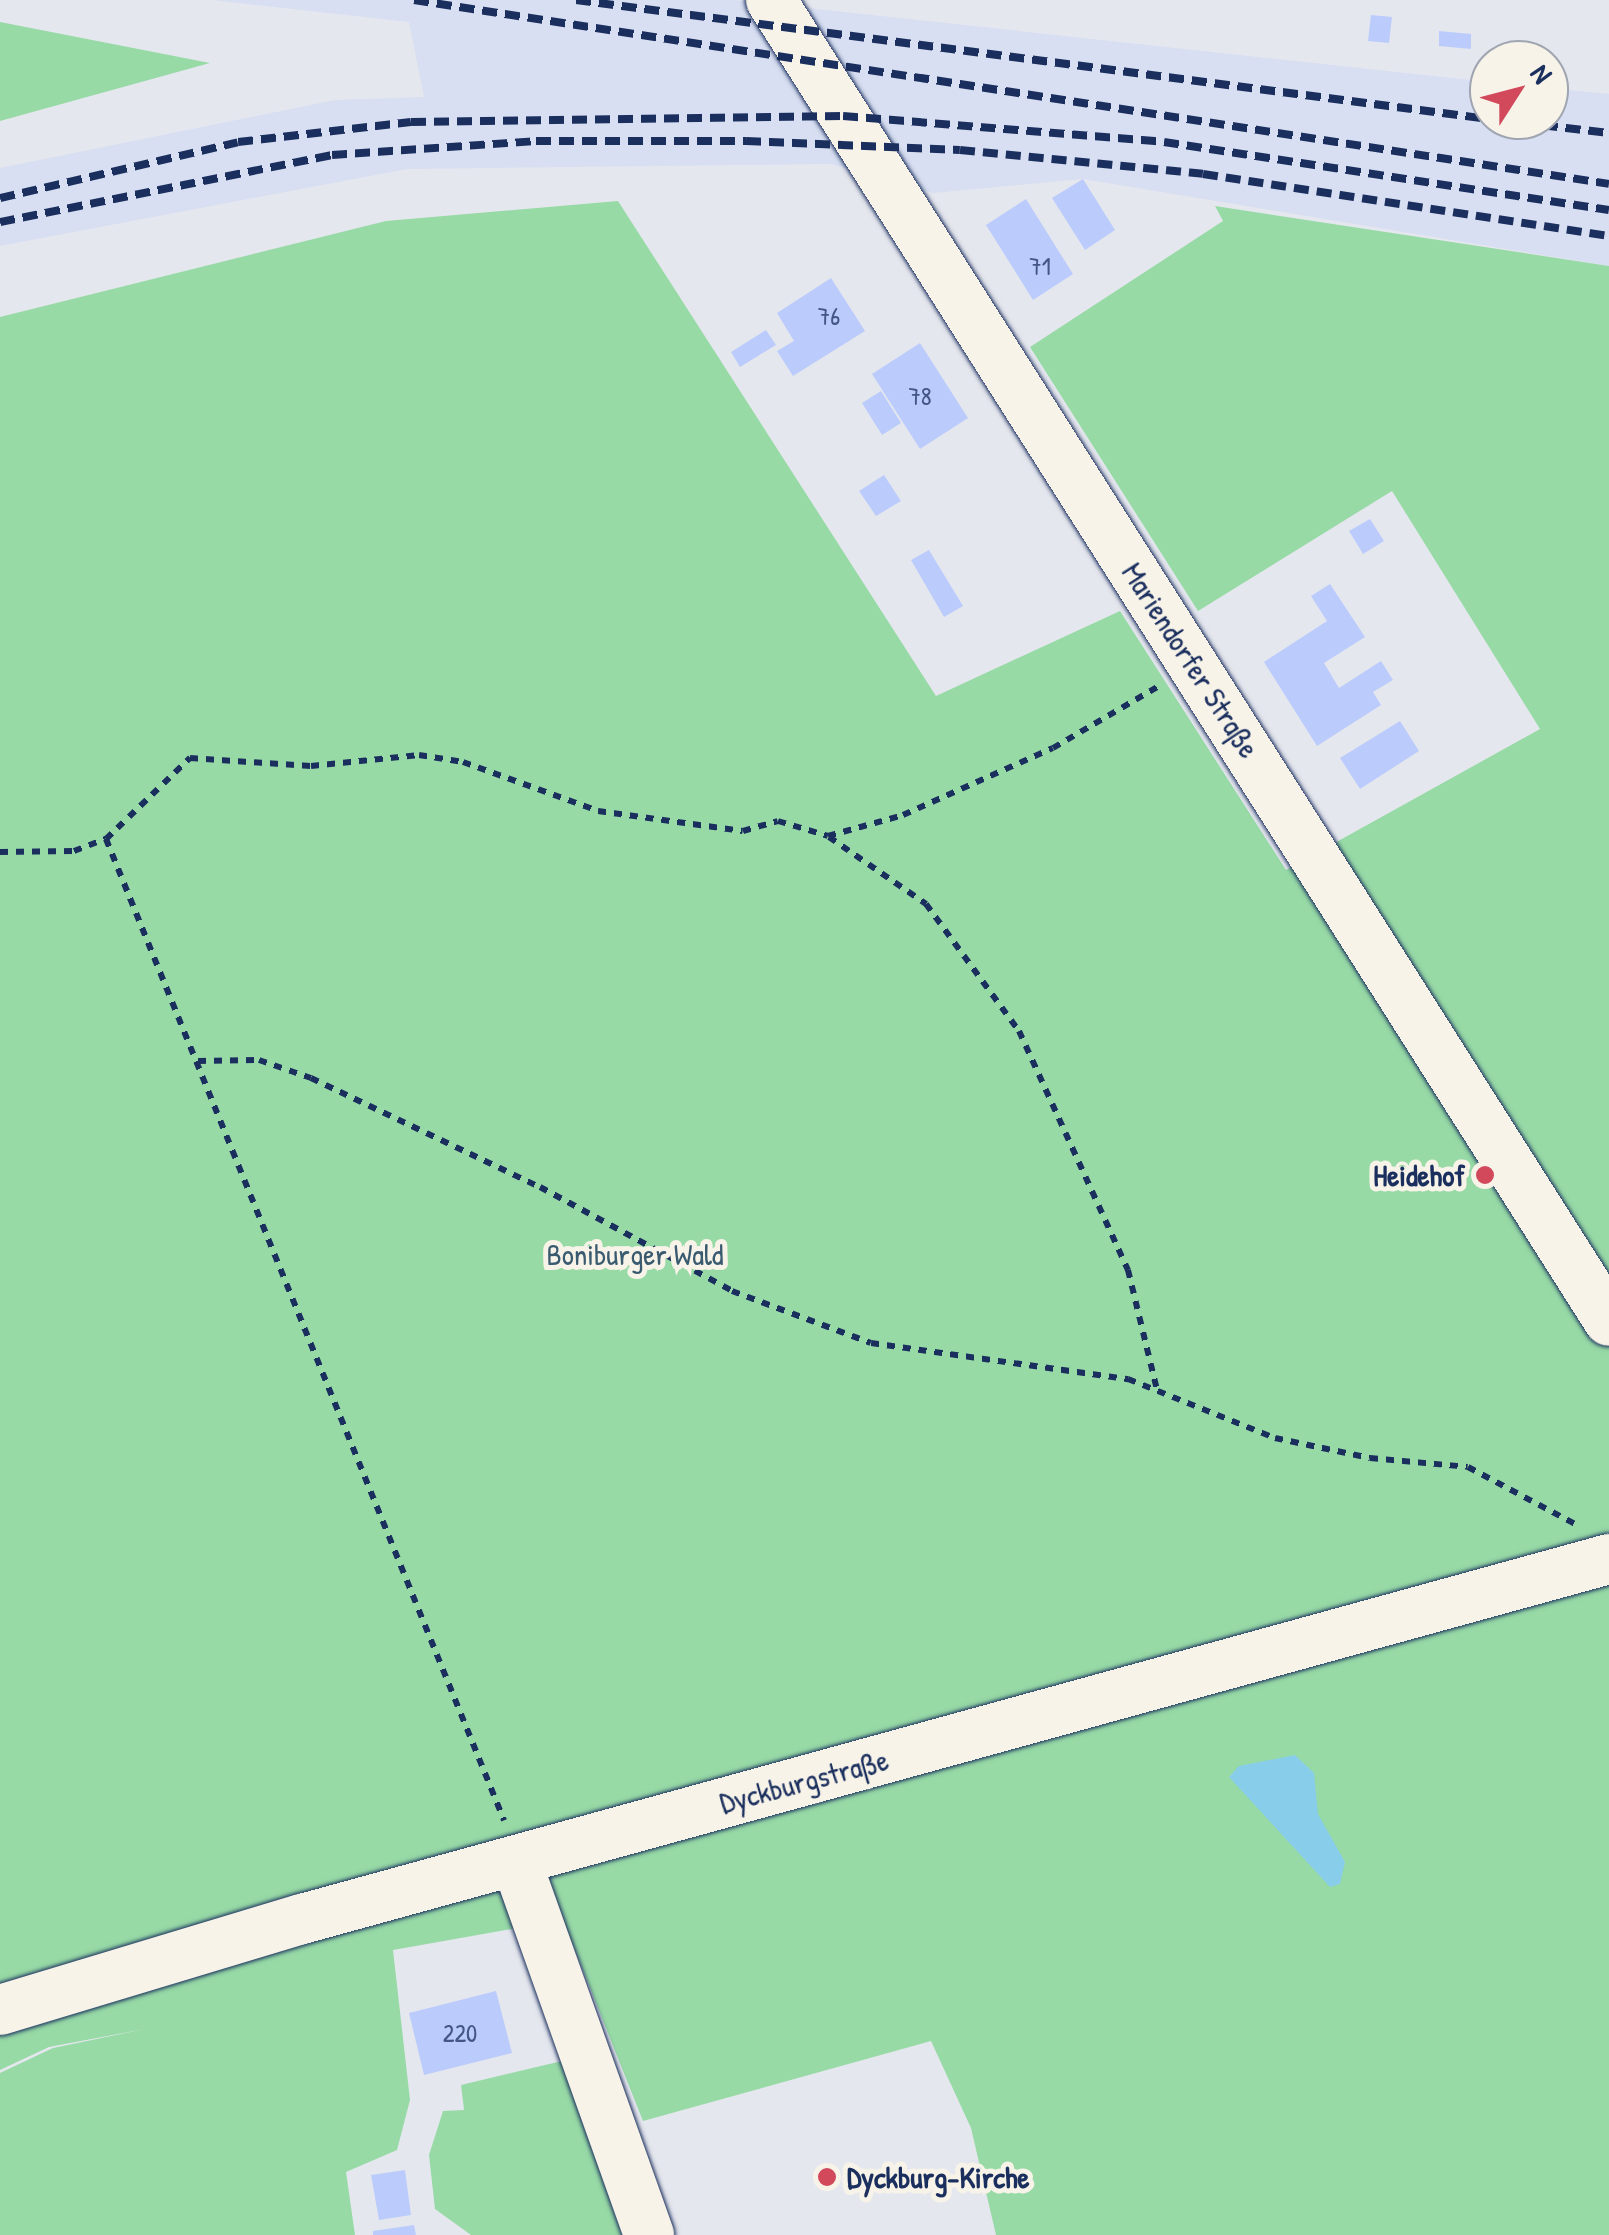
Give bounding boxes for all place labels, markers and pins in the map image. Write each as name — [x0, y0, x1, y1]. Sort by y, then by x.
place label: Heidehof — [1373, 1157, 1465, 1193]
marker: Heidehof — [1474, 1164, 1496, 1186]
place label: Dyckburg-Kirche — [847, 2159, 1030, 2195]
marker: Dyckburg-Kirche — [816, 2166, 838, 2188]

